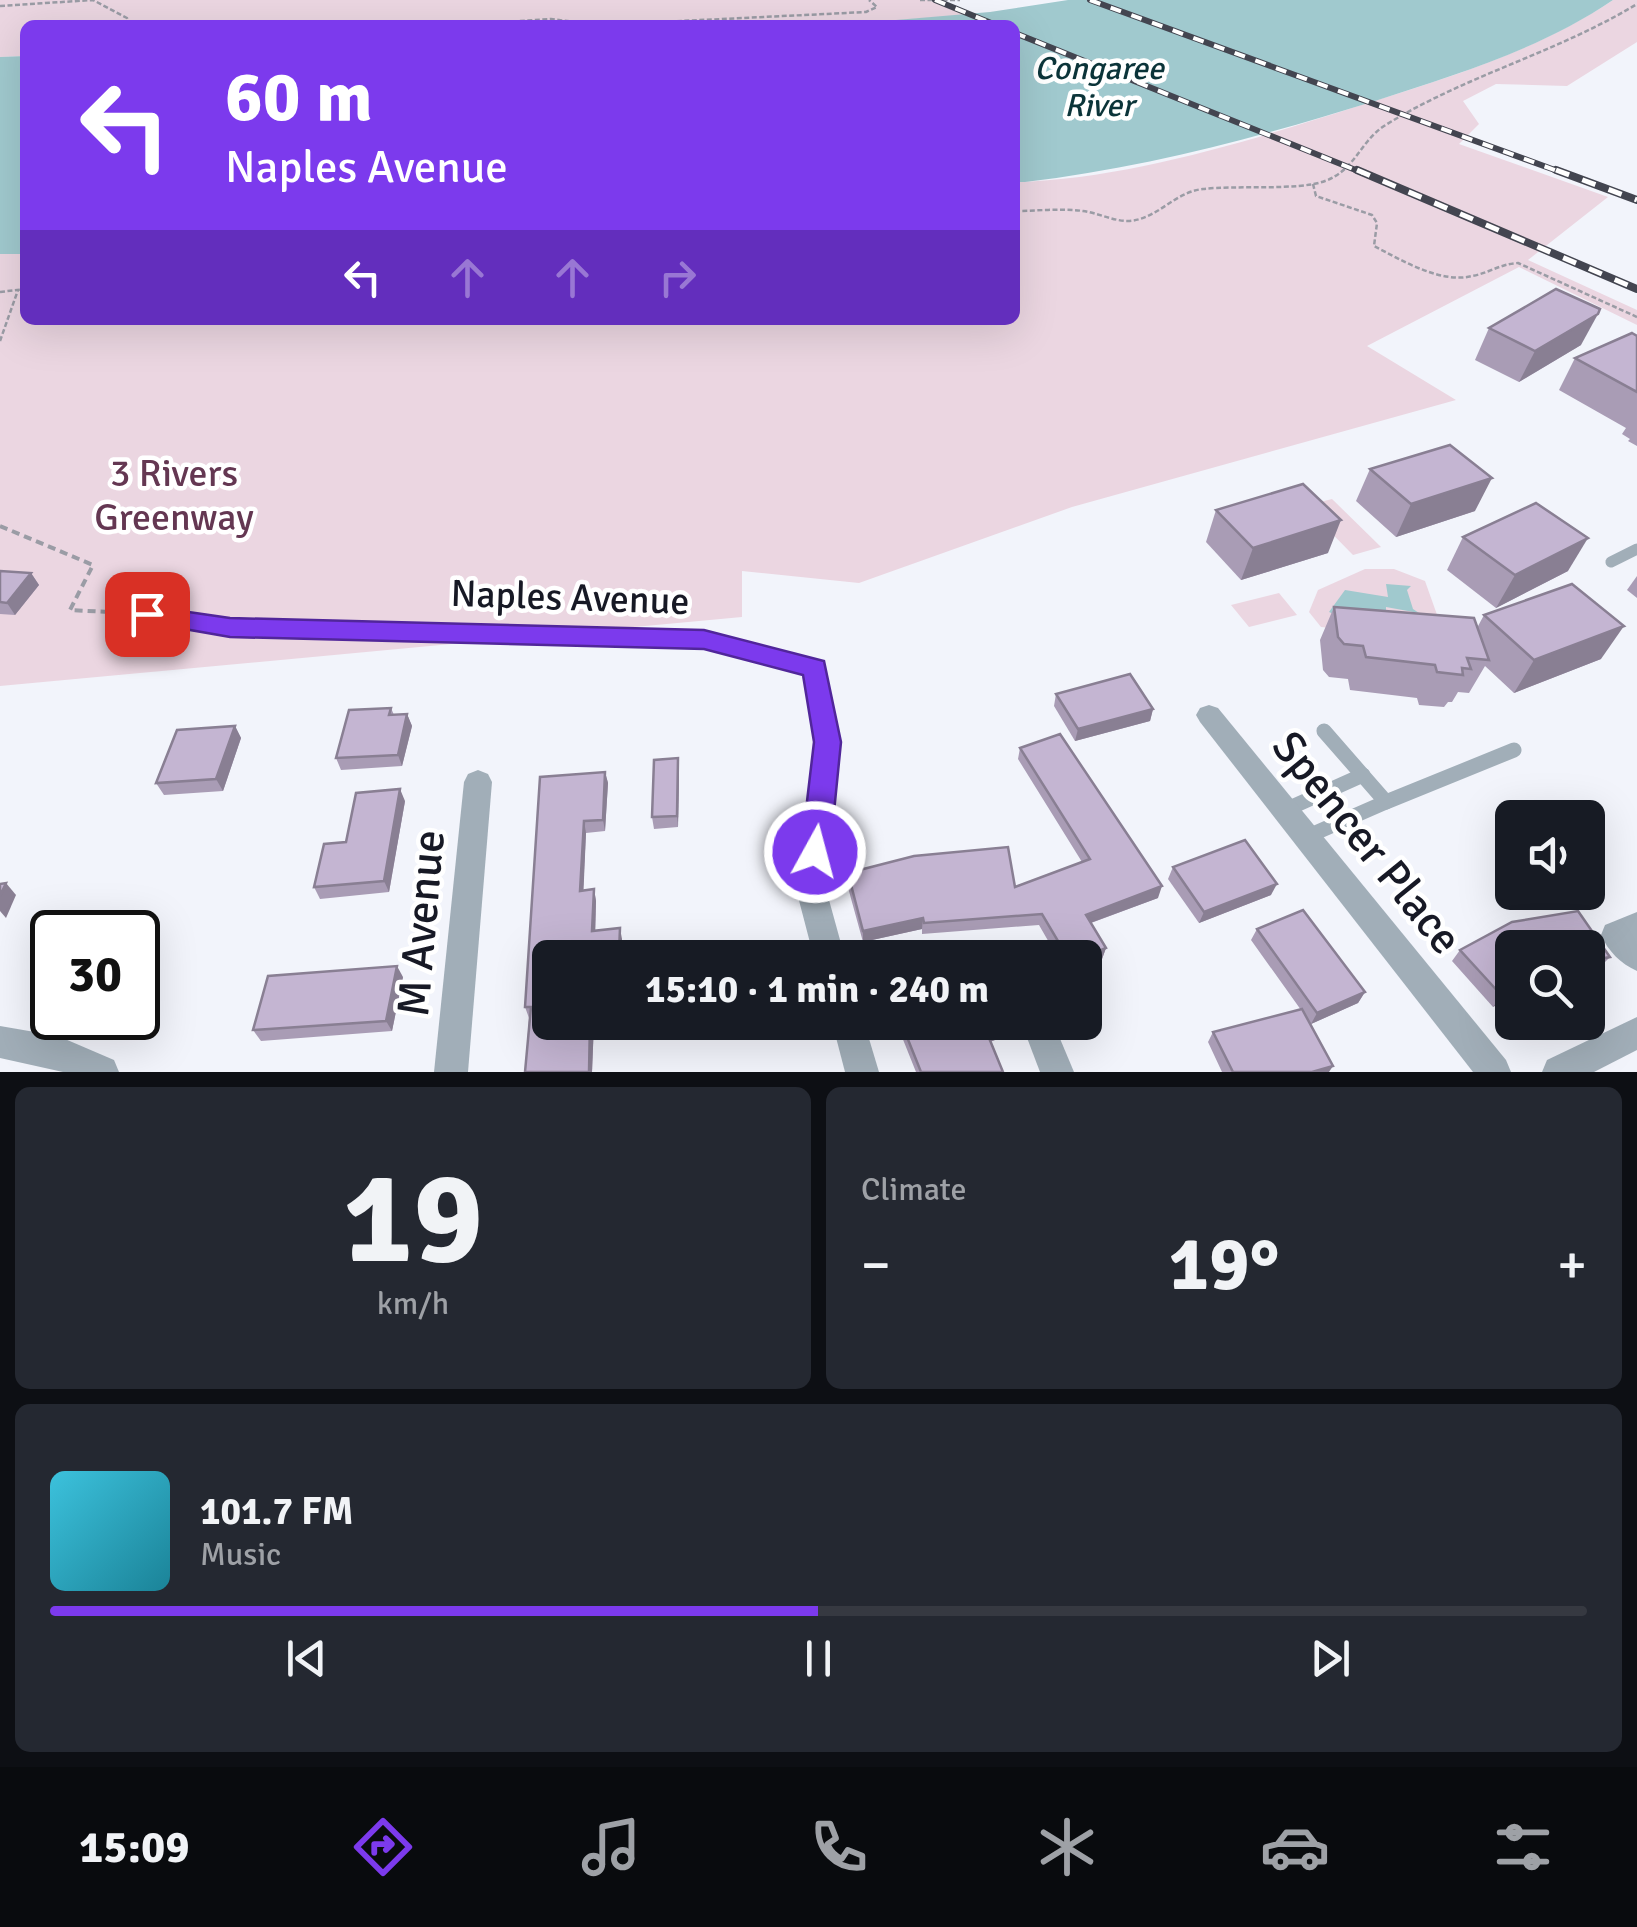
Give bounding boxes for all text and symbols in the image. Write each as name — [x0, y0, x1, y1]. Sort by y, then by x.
water label: Congaree River — [1034, 49, 1166, 125]
text: 60 m — [225, 54, 373, 140]
icon: left — [60, 60, 190, 190]
text: Naples Avenue — [225, 140, 508, 195]
icon: left — [335, 250, 390, 305]
icon: ahead — [440, 250, 495, 305]
icon: ahead — [545, 250, 600, 305]
icon: right — [650, 250, 705, 305]
park label: 3 Rivers Greenway — [94, 450, 254, 541]
street label: Naples Avenue — [450, 570, 690, 625]
pin — [105, 572, 190, 657]
icon: arrive — [120, 587, 175, 642]
street label: Spencer Place — [1260, 720, 1473, 965]
position arrow — [763, 800, 867, 904]
map controls — [1495, 800, 1605, 1040]
button: sound — [1495, 800, 1605, 910]
street label: M Avenue — [386, 828, 457, 1019]
speed limit sign: 30 — [30, 910, 160, 1040]
button: search — [1495, 930, 1605, 1040]
text: 15:10 · 1 min · 240 m — [645, 966, 989, 1013]
text: 19 — [343, 1139, 483, 1299]
text: Climate — [861, 1170, 967, 1209]
text: 19° — [1169, 1218, 1280, 1311]
text: − — [861, 1231, 891, 1299]
text: + — [1557, 1231, 1587, 1299]
text: km/h — [377, 1284, 449, 1323]
text: 101.7 FM — [200, 1488, 353, 1535]
text: Music — [200, 1535, 281, 1574]
icon: previous — [279, 1631, 334, 1686]
icon: pause — [791, 1631, 846, 1686]
icon: next — [1303, 1631, 1358, 1686]
icon: directions — [348, 1812, 418, 1882]
icon: music — [576, 1812, 646, 1882]
icon: phone — [804, 1812, 874, 1882]
icon: climate — [1032, 1812, 1102, 1882]
icon: car — [1260, 1812, 1330, 1882]
icon: filters — [1488, 1812, 1558, 1882]
text: 15:09 — [79, 1820, 189, 1875]

